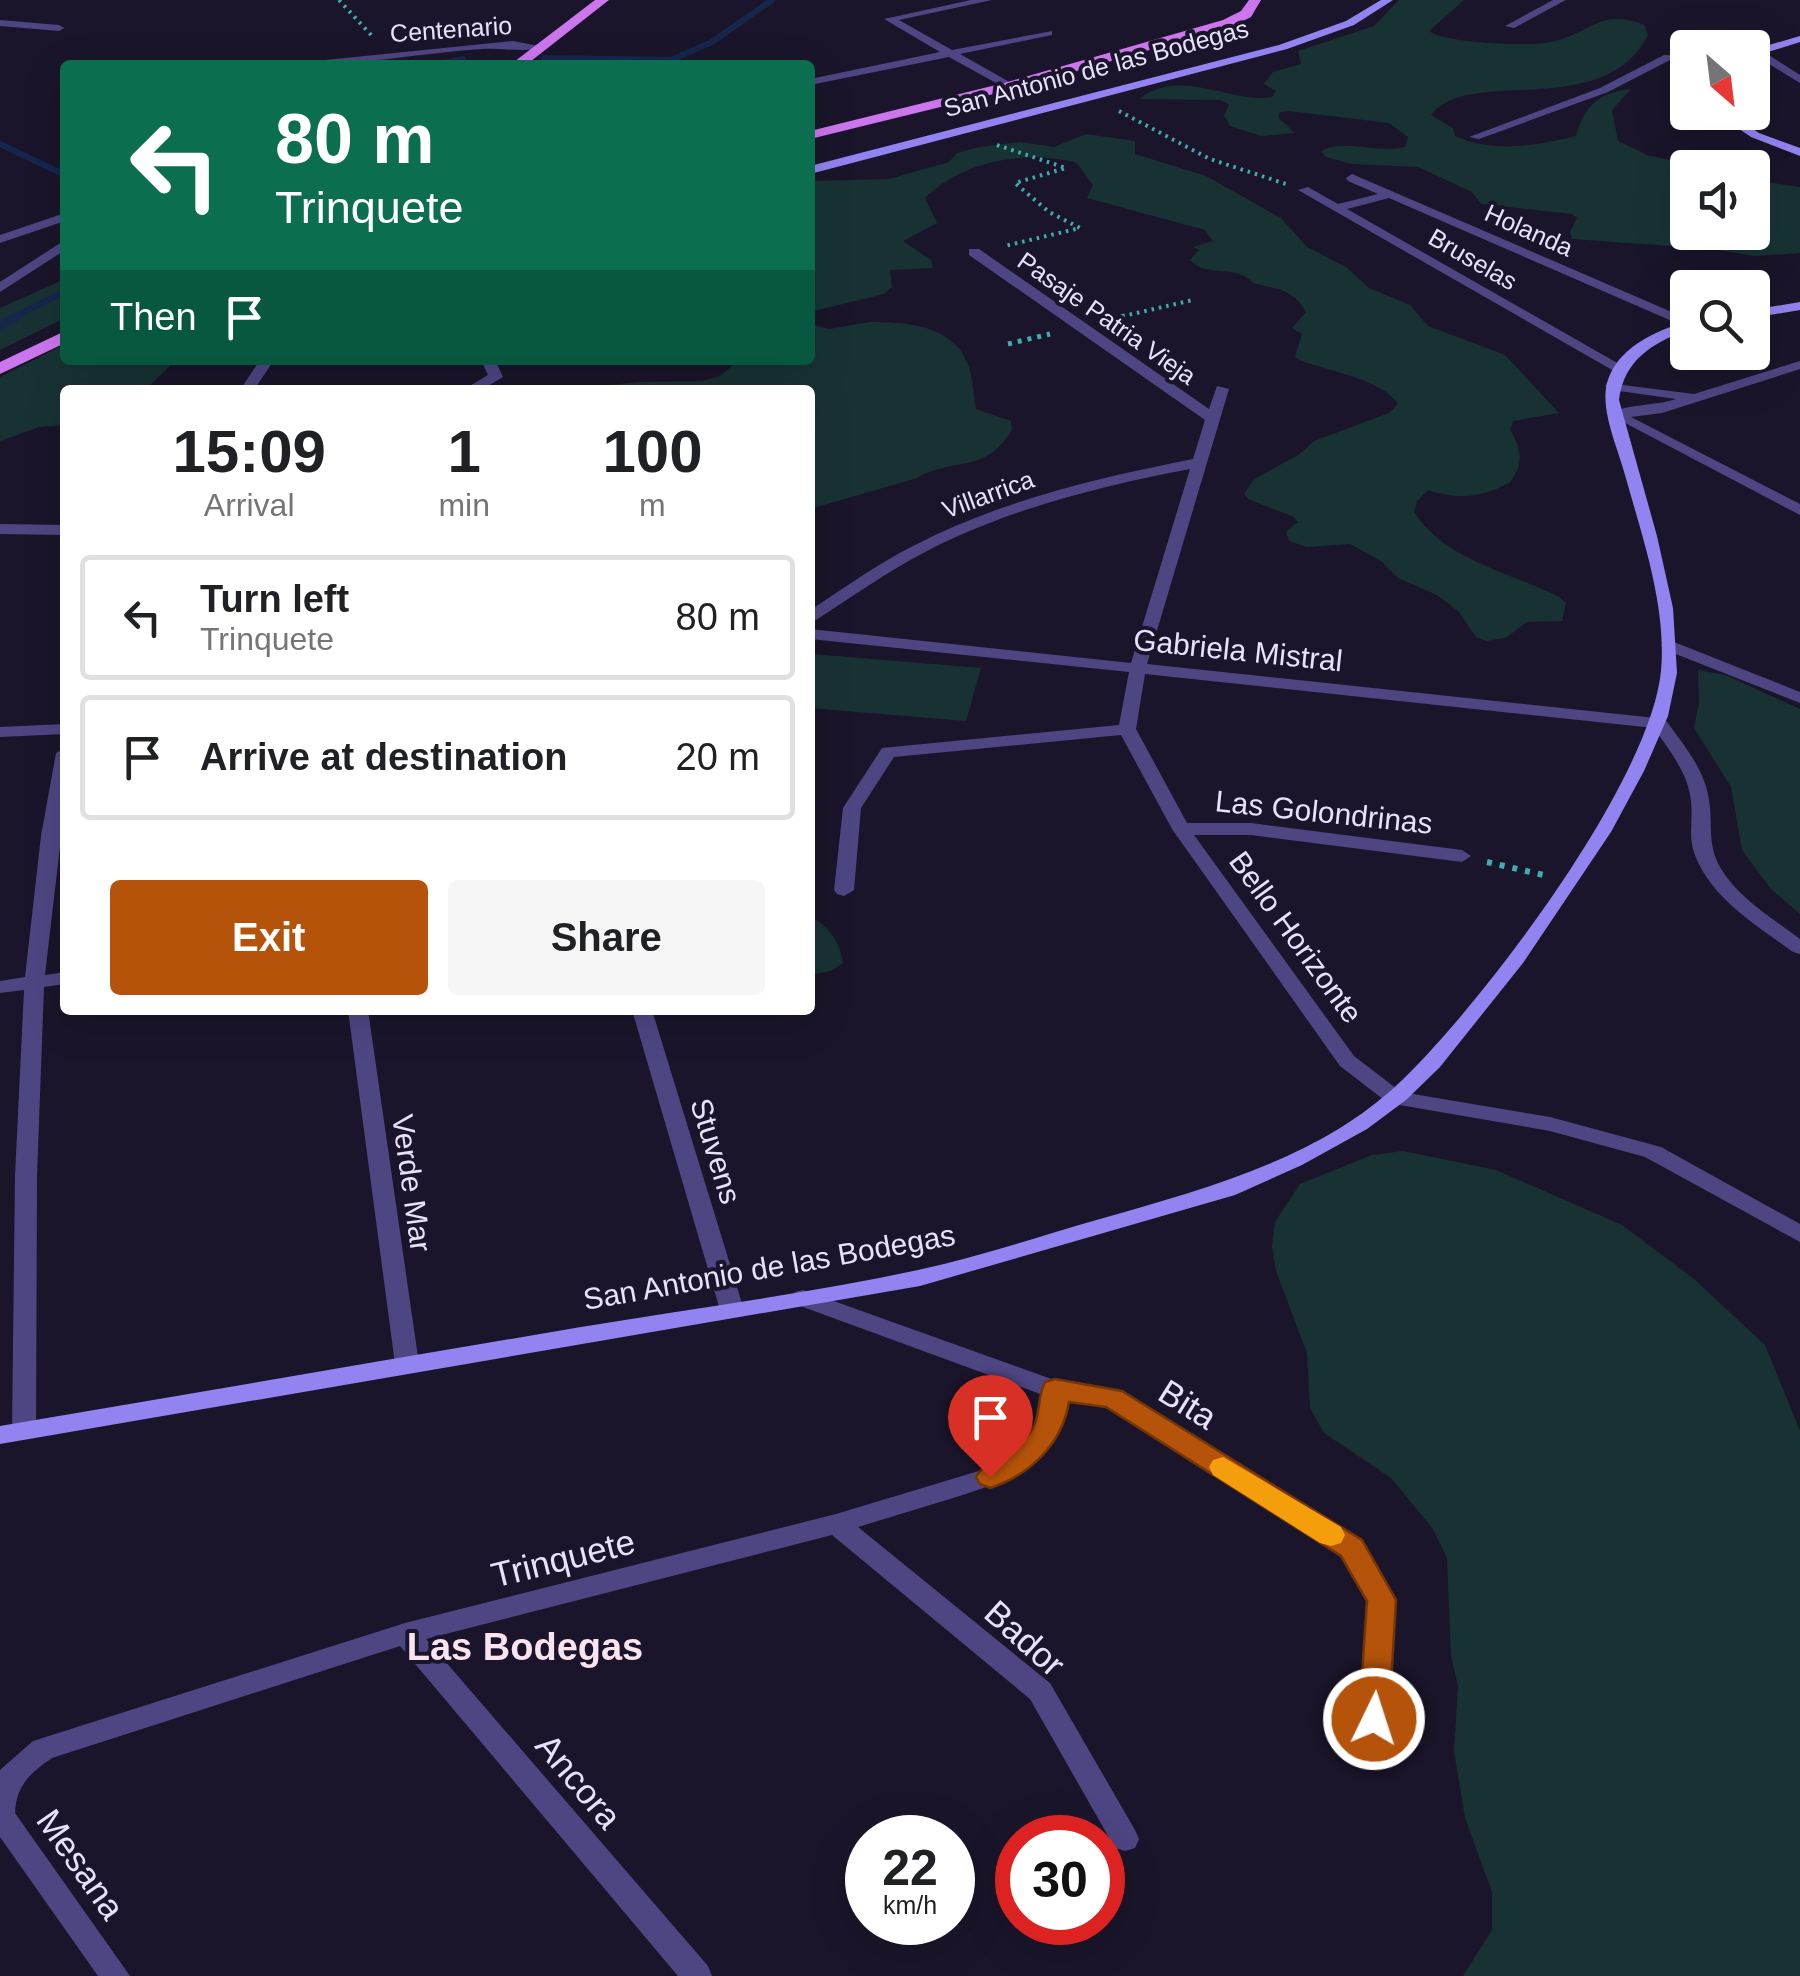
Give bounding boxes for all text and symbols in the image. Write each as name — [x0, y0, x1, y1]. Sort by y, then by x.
street label: Centenario — [389, 11, 513, 47]
street label: San Antonio de las Bodegas — [941, 14, 1251, 122]
north arrow — [1670, 30, 1770, 130]
map controls — [1670, 30, 1770, 370]
icon: left — [110, 100, 240, 230]
text: 80 m — [275, 100, 435, 178]
button: sound — [1670, 150, 1770, 250]
text: Trinquete — [275, 182, 463, 233]
street label: Holanda — [1481, 198, 1577, 262]
street label: Bruselas — [1424, 223, 1522, 295]
street label: Pasaje Patria Vieja — [1013, 246, 1201, 390]
button: search — [1670, 270, 1770, 370]
icon: arrive — [217, 290, 272, 345]
text: Then — [110, 296, 197, 338]
text: 15:09 — [172, 418, 326, 485]
text: 1 — [447, 418, 481, 485]
text: 100 — [602, 418, 703, 485]
street label: Villarrica — [938, 464, 1038, 523]
text: Arrival — [204, 487, 295, 523]
text: min — [438, 487, 490, 523]
text: m — [639, 487, 666, 523]
text: Turn left — [200, 578, 349, 620]
icon: left — [115, 590, 170, 645]
text: 80 m — [676, 596, 760, 638]
text: Trinquete — [200, 621, 334, 657]
street label: Gabriela Mistral — [1132, 623, 1344, 677]
icon: arrive — [115, 730, 170, 785]
text: Arrive at destination — [200, 736, 567, 778]
text: 20 m — [676, 736, 760, 778]
street label: Las Golondrinas — [1214, 784, 1434, 840]
street label: Bello Horizonte — [1223, 845, 1369, 1029]
button: Exit — [110, 880, 428, 995]
button: Share — [448, 880, 765, 995]
street label: Stuvens — [684, 1094, 748, 1208]
street label: Verde Mar — [386, 1112, 438, 1254]
street label: San Antonio de las Bodegas — [581, 1218, 957, 1316]
street label: Bita — [1152, 1371, 1224, 1437]
pin — [948, 1375, 1033, 1478]
icon: arrive — [963, 1390, 1018, 1445]
street label: Trinquete — [487, 1521, 639, 1595]
street label: Bador — [977, 1592, 1073, 1684]
district label: Las Bodegas — [407, 1626, 643, 1668]
position arrow — [1322, 1667, 1426, 1771]
street label: Ancora — [528, 1726, 630, 1836]
street label: Mesana — [29, 1802, 133, 1927]
speed limit sign: 30 — [995, 1815, 1125, 1945]
text: 22 — [882, 1840, 938, 1896]
text: km/h — [883, 1891, 937, 1919]

